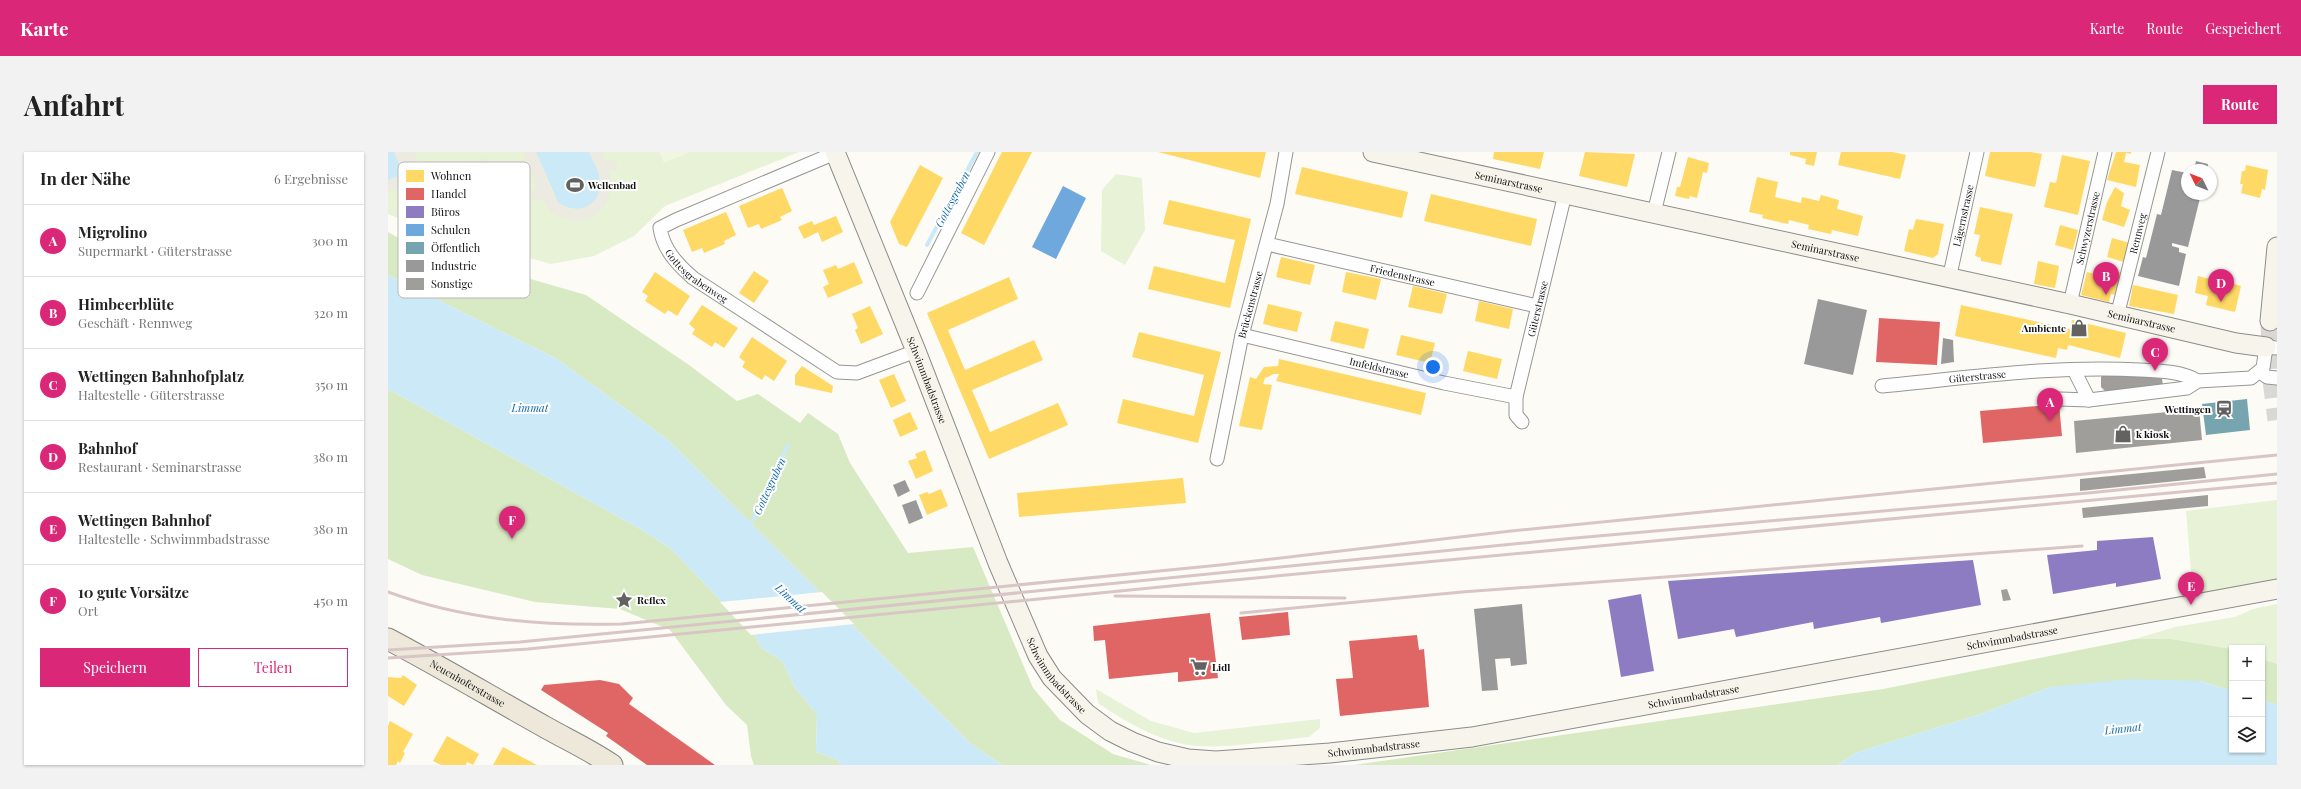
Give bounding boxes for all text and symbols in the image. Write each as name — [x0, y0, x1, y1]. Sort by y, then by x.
text: Karte — [20, 15, 68, 41]
text: Karte — [2090, 19, 2124, 38]
text: Route — [2146, 19, 2183, 38]
text: Gespeichert — [2205, 19, 2281, 38]
button: Route — [2203, 85, 2277, 124]
text: Anfahrt — [24, 86, 124, 123]
legend — [398, 162, 530, 298]
north arrow — [2181, 164, 2217, 200]
text: In der Nähe — [40, 167, 131, 189]
street label: Seminarstrasse — [1474, 167, 1544, 196]
text: Wohnen — [430, 168, 472, 183]
water label: Gottesgraben — [931, 168, 973, 230]
text: 6 Ergebnisse — [274, 170, 348, 187]
sports icon: Wellenbad — [565, 175, 585, 195]
place label: Wellenbad — [587, 178, 636, 192]
street label: Lägernstrasse — [1949, 183, 1977, 248]
text: Handel — [431, 186, 466, 201]
street label: Schwyzerstrasse — [2072, 190, 2103, 266]
text: Büros — [431, 204, 460, 219]
street label: Rennweg — [2126, 211, 2150, 255]
text: Migrolino — [78, 222, 147, 242]
text: Schulen — [431, 222, 471, 237]
text: A — [49, 232, 57, 249]
text: 300 m — [312, 232, 348, 249]
street label: Seminarstrasse — [1790, 236, 1861, 265]
text: Öffentlich — [431, 240, 481, 255]
text: Supermarkt · Güterstrasse — [78, 242, 232, 259]
street label: Gottesgrabenweg — [662, 246, 731, 306]
text: Industrie — [431, 258, 477, 273]
street label: Friedenstrasse — [1368, 261, 1436, 289]
pin: B — [2093, 262, 2119, 295]
street label: Brückenstrasse — [1234, 269, 1266, 340]
pin: D — [2208, 269, 2234, 302]
text: Sonstige — [431, 276, 473, 291]
street label: Güterstrasse — [1524, 279, 1551, 338]
text: Himbeerblüte — [78, 294, 174, 314]
text: B — [49, 304, 57, 321]
text: 320 m — [313, 304, 348, 321]
street label: Seminarstrasse — [2106, 306, 2177, 336]
text: Geschäft · Rennweg — [78, 314, 192, 331]
shop icon: Ambiente — [2069, 318, 2089, 338]
place label: Ambiente — [2021, 321, 2066, 335]
street label: Schwimmbadstrasse — [904, 334, 950, 426]
pin: C — [2142, 338, 2168, 371]
street label: Imfeldstrasse — [1348, 354, 1410, 381]
your location — [1423, 357, 1443, 377]
text: Wettingen Bahnhofplatz — [78, 366, 244, 386]
street label: Güterstrasse — [1948, 367, 2007, 386]
text: C — [48, 376, 58, 393]
text: 350 m — [314, 376, 348, 393]
text: Haltestelle · Güterstrasse — [78, 386, 224, 403]
pin: A — [2037, 388, 2063, 421]
station icon: Wettingen — [2214, 399, 2234, 419]
water label: Limmat — [510, 400, 550, 415]
place label: Wettingen — [2164, 402, 2212, 416]
shop icon: k kiosk — [2113, 424, 2133, 444]
place label: k kiosk — [2136, 427, 2169, 441]
text: Bahnhof — [78, 438, 137, 458]
text: D — [48, 448, 58, 465]
text: 380 m — [313, 448, 348, 465]
water label: Gottesgraben — [749, 455, 789, 517]
text: Restaurant · Seminarstrasse — [78, 458, 242, 475]
pin: F — [499, 506, 525, 539]
text: Wettingen Bahnhof — [78, 510, 210, 530]
text: E — [49, 520, 57, 537]
text: 380 m — [313, 520, 348, 537]
text: Haltestelle · Schwimmbadstrasse — [78, 530, 270, 547]
pin: E — [2178, 572, 2204, 605]
water label: Limmat — [772, 579, 811, 617]
text: 10 gute Vorsätze — [78, 582, 189, 602]
place icon: Reflex — [614, 590, 634, 610]
text: F — [49, 592, 57, 609]
text: 450 m — [314, 592, 348, 609]
place label: Reflex — [637, 593, 666, 607]
text: Ort — [78, 602, 98, 619]
street label: Schwimmbadstrasse — [1965, 622, 2059, 653]
street label: Schwimmbadstrasse — [1024, 635, 1090, 716]
map controls — [2229, 645, 2265, 753]
button: + — [2229, 645, 2265, 681]
button: Speichern — [40, 648, 190, 687]
button: Teilen — [198, 648, 348, 687]
street label: Neuenhoferstrasse — [427, 656, 508, 710]
supermarket icon: Lidl — [1189, 657, 1209, 677]
place label: Lidl — [1212, 660, 1230, 674]
street label: Schwimmbadstrasse — [1647, 681, 1740, 712]
button: − — [2229, 681, 2265, 717]
button: layers — [2229, 717, 2265, 753]
water label: Limmat — [2103, 718, 2143, 737]
street label: Schwimmbadstrasse — [1327, 736, 1421, 760]

